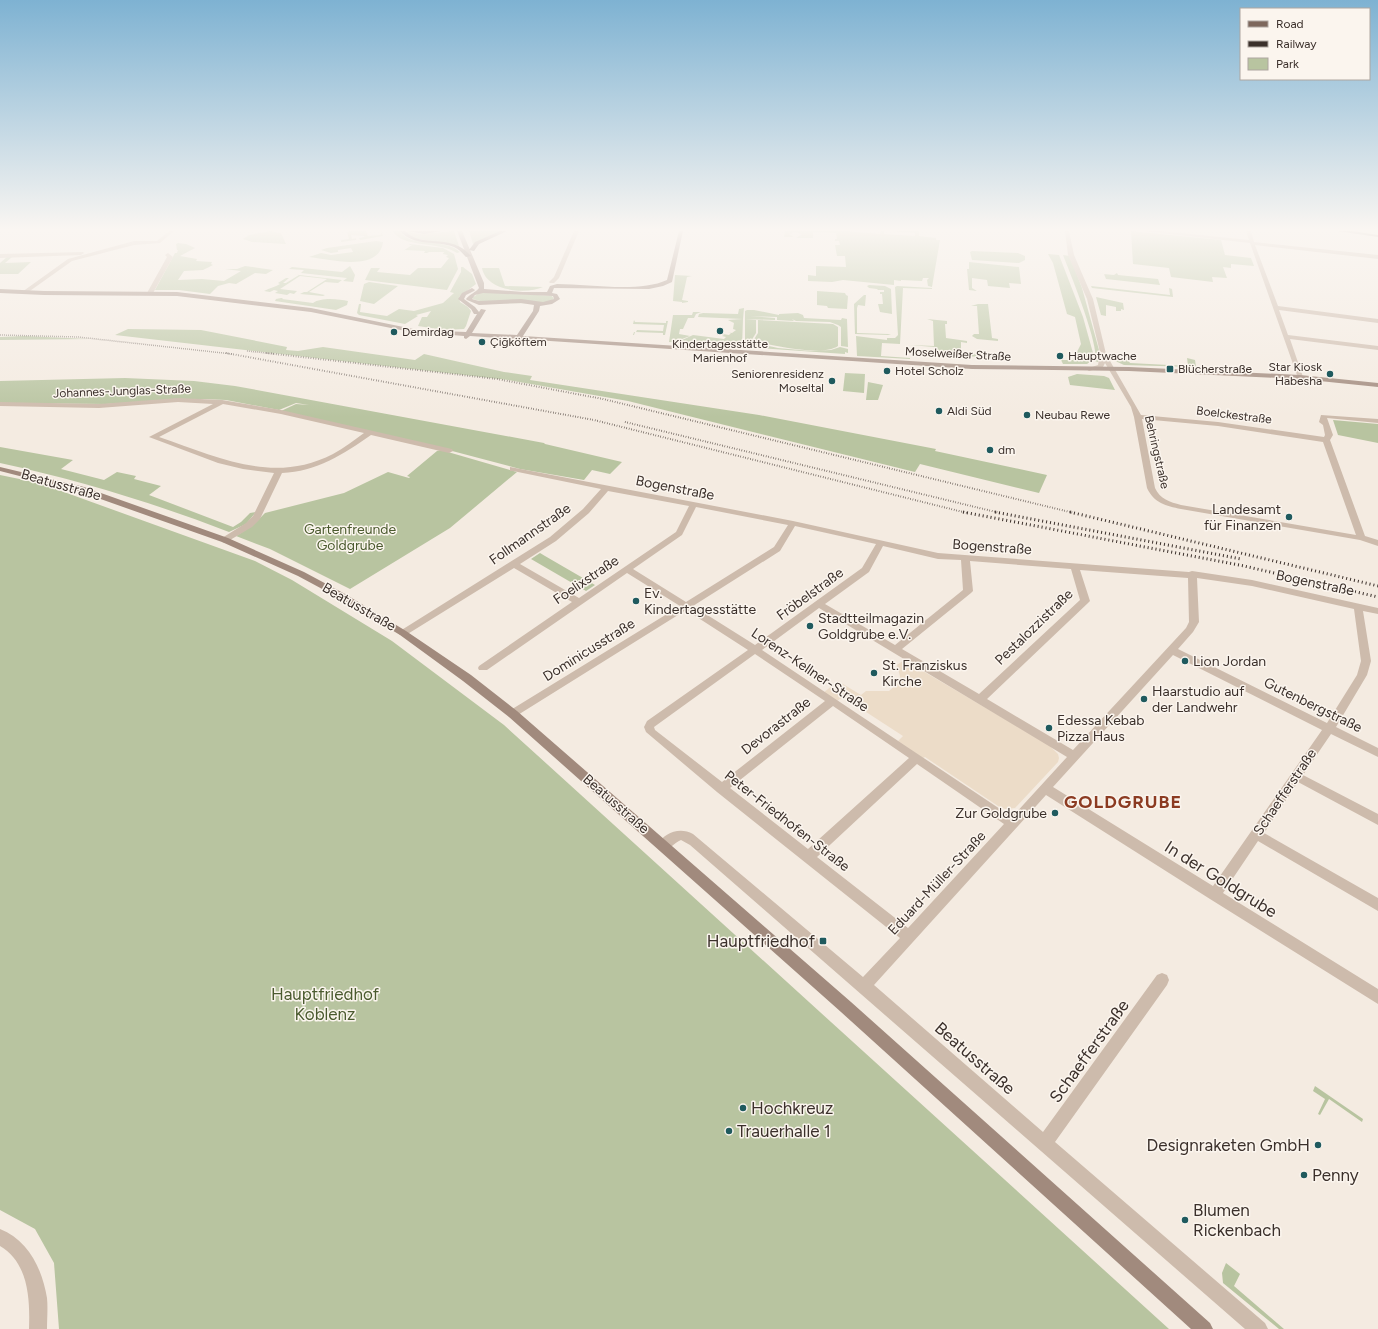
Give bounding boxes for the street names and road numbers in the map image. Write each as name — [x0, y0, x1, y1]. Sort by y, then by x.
street label: Moselweißer Straße — [905, 344, 1012, 364]
street label: Johannes-Junglas-Straße — [53, 382, 192, 400]
street label: Boelckestraße — [1196, 403, 1273, 427]
street label: Behringstraße — [1142, 414, 1172, 490]
street label: Beatusstraße — [19, 466, 103, 505]
street label: Bogenstraße — [634, 472, 716, 504]
street label: Follmannstraße — [486, 499, 574, 568]
street label: Bogenstraße — [952, 536, 1033, 558]
street label: Foelixstraße — [550, 552, 622, 608]
street label: Fröbelstraße — [773, 564, 847, 624]
street label: Bogenstraße — [1274, 566, 1356, 600]
street label: Beatusstraße — [319, 579, 399, 635]
street label: Pestalozzistraße — [991, 585, 1077, 669]
street label: Dominicusstraße — [540, 615, 638, 685]
street label: Lorenz-Kellner-Straße — [748, 624, 872, 716]
street label: Gutenbergstraße — [1261, 674, 1365, 736]
street label: Devorastraße — [738, 693, 814, 758]
street label: Schaefferstraße — [1250, 745, 1320, 838]
street label: Peter-Friedhofen-Straße — [721, 767, 853, 875]
street label: Beatusstraße — [579, 771, 653, 838]
street label: Eduard-Müller-Straße — [885, 827, 990, 938]
street label: In der Goldgrube — [1161, 836, 1281, 922]
street label: Schaefferstraße — [1045, 996, 1133, 1106]
street label: Beatusstraße — [931, 1018, 1019, 1098]

